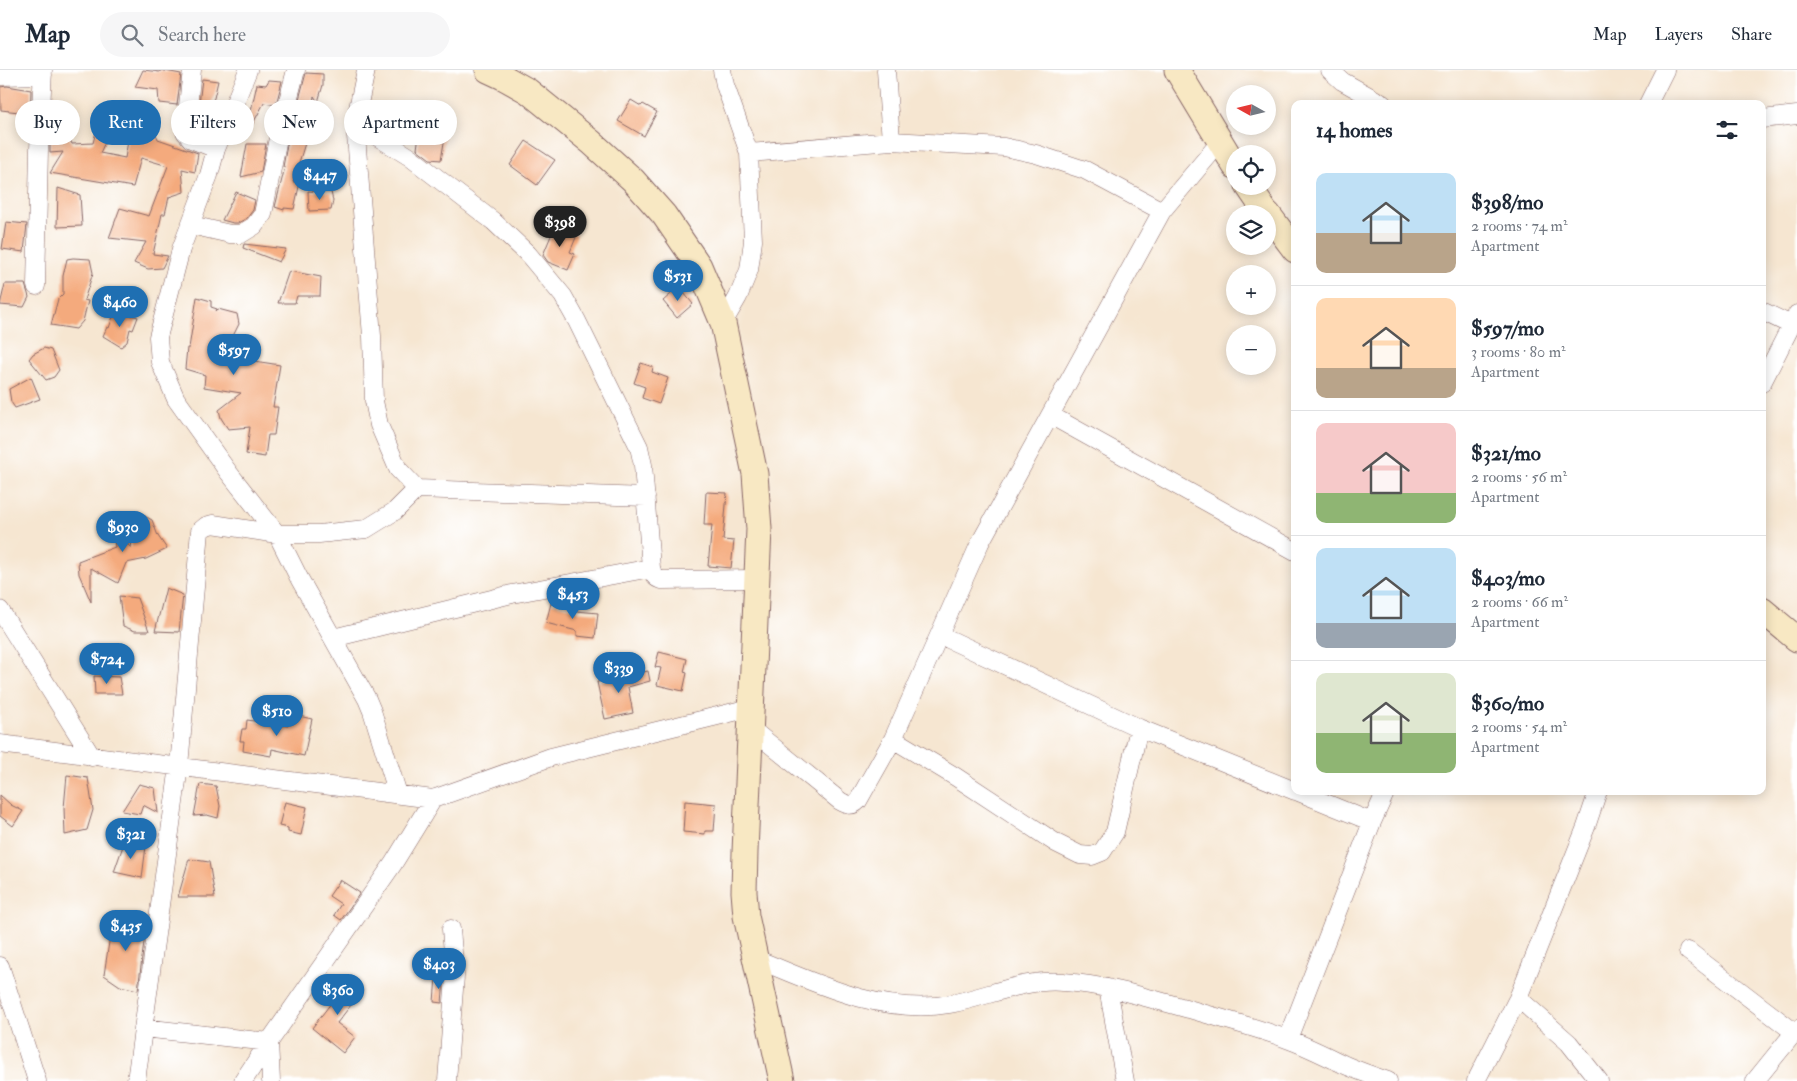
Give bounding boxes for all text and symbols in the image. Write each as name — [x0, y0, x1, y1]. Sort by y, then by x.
search box — [100, 12, 450, 57]
text: Map — [25, 19, 70, 50]
icon: search — [118, 21, 146, 49]
text: Search here — [158, 23, 246, 47]
text: Map — [1593, 23, 1627, 46]
text: Layers — [1655, 23, 1703, 46]
text: Share — [1731, 23, 1772, 46]
north arrow — [1226, 85, 1276, 135]
map controls — [1226, 85, 1276, 375]
chip: Buy — [15, 100, 80, 145]
chip: Rent — [90, 100, 161, 145]
chip: Filters — [171, 100, 254, 145]
chip: New — [264, 100, 334, 145]
chip: Apartment — [344, 100, 457, 145]
icon: filters — [1713, 116, 1741, 144]
text: 14 homes — [1316, 117, 1393, 144]
button: locate — [1226, 145, 1276, 195]
pin: $447 — [290, 158, 350, 201]
text: $447 — [303, 165, 337, 185]
text: $398/mo — [1471, 189, 1543, 216]
icon: home — [1356, 193, 1416, 253]
button: layers — [1226, 205, 1276, 255]
pin: $398 — [530, 206, 590, 248]
text: $398 — [545, 212, 575, 232]
text: 2 rooms · 74 m² — [1471, 216, 1567, 236]
text: Apartment — [1471, 236, 1539, 256]
pin: $531 — [648, 260, 708, 302]
button: + — [1226, 265, 1276, 315]
text: $531 — [664, 266, 692, 286]
pin: $460 — [90, 286, 150, 328]
text: $460 — [103, 292, 137, 312]
text: $597/mo — [1471, 315, 1544, 342]
icon: home — [1356, 318, 1416, 378]
button: − — [1226, 325, 1276, 375]
pin: $597 — [204, 334, 264, 376]
text: $597 — [218, 340, 250, 360]
text: 3 rooms · 80 m² — [1471, 342, 1566, 362]
text: Apartment — [1471, 362, 1539, 382]
text: $321/mo — [1471, 440, 1541, 467]
icon: home — [1356, 443, 1416, 503]
text: 2 rooms · 56 m² — [1471, 467, 1567, 487]
text: Apartment — [1471, 487, 1539, 507]
pin: $930 — [93, 510, 153, 553]
text: $930 — [107, 517, 139, 537]
text: $403/mo — [1471, 565, 1545, 592]
icon: home — [1356, 568, 1416, 628]
pin: $453 — [543, 578, 603, 620]
text: $453 — [558, 584, 588, 604]
text: 2 rooms · 66 m² — [1471, 592, 1568, 612]
text: Apartment — [1471, 612, 1539, 632]
pin: $724 — [77, 642, 137, 685]
text: $724 — [90, 649, 124, 669]
pin: $339 — [589, 652, 649, 694]
text: $339 — [604, 658, 634, 678]
text: $360/mo — [1471, 690, 1544, 717]
icon: home — [1356, 693, 1416, 753]
pin: $510 — [247, 694, 307, 737]
text: $510 — [262, 701, 292, 721]
text: 2 rooms · 54 m² — [1471, 717, 1567, 737]
text: Apartment — [1471, 737, 1539, 757]
pin: $321 — [101, 818, 161, 860]
text: $321 — [116, 824, 146, 844]
pin: $435 — [96, 910, 156, 952]
text: $435 — [111, 916, 141, 936]
pin: $403 — [409, 948, 469, 990]
text: $403 — [423, 954, 455, 974]
pin: $360 — [308, 974, 368, 1016]
text: $360 — [322, 980, 354, 1000]

